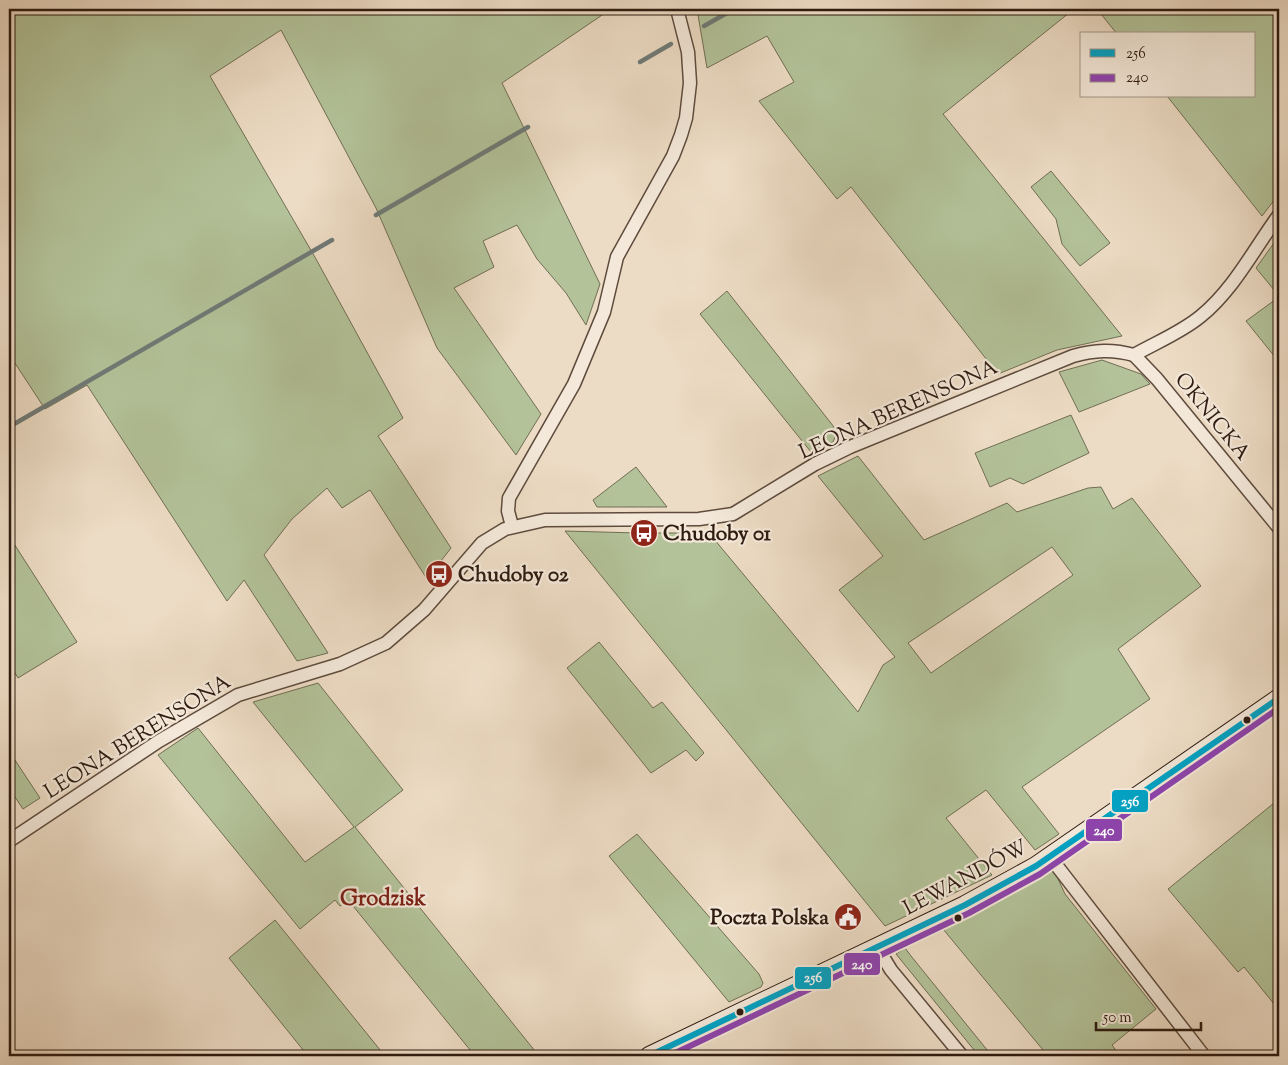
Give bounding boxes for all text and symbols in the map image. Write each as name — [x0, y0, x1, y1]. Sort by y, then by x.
legend — [1080, 32, 1256, 98]
text: 256 — [1126, 44, 1146, 65]
text: 240 — [1126, 68, 1148, 89]
street label: LEONA BERENSONA — [795, 353, 1003, 468]
street label: OKNICKA — [1166, 367, 1256, 468]
bus stop icon: Chudoby 01 — [629, 518, 659, 548]
place label: Chudoby 01 — [663, 520, 772, 550]
bus stop icon: Chudoby 02 — [424, 559, 454, 589]
place label: Chudoby 02 — [458, 561, 569, 591]
street label: LEONA BERENSONA — [39, 668, 237, 807]
unlabelled marker — [1242, 715, 1252, 725]
line badge: 256 — [1111, 789, 1149, 813]
text: 256 — [1121, 793, 1139, 813]
line badge: 240 — [1085, 818, 1123, 842]
text: 240 — [1094, 822, 1115, 842]
street label: LEWANDÓW — [898, 833, 1033, 924]
district label: Grodzisk — [340, 884, 426, 916]
public building icon: Poczta Polska — [833, 902, 863, 932]
place label: Poczta Polska — [710, 904, 829, 934]
unlabelled marker — [953, 913, 963, 923]
line badge: 240 — [843, 952, 881, 976]
text: 240 — [852, 956, 873, 976]
line badge: 256 — [794, 966, 832, 990]
text: 256 — [804, 969, 822, 989]
scale bar — [1096, 1000, 1200, 1032]
unlabelled marker — [735, 1007, 745, 1017]
text: 50 m — [1102, 1008, 1132, 1029]

